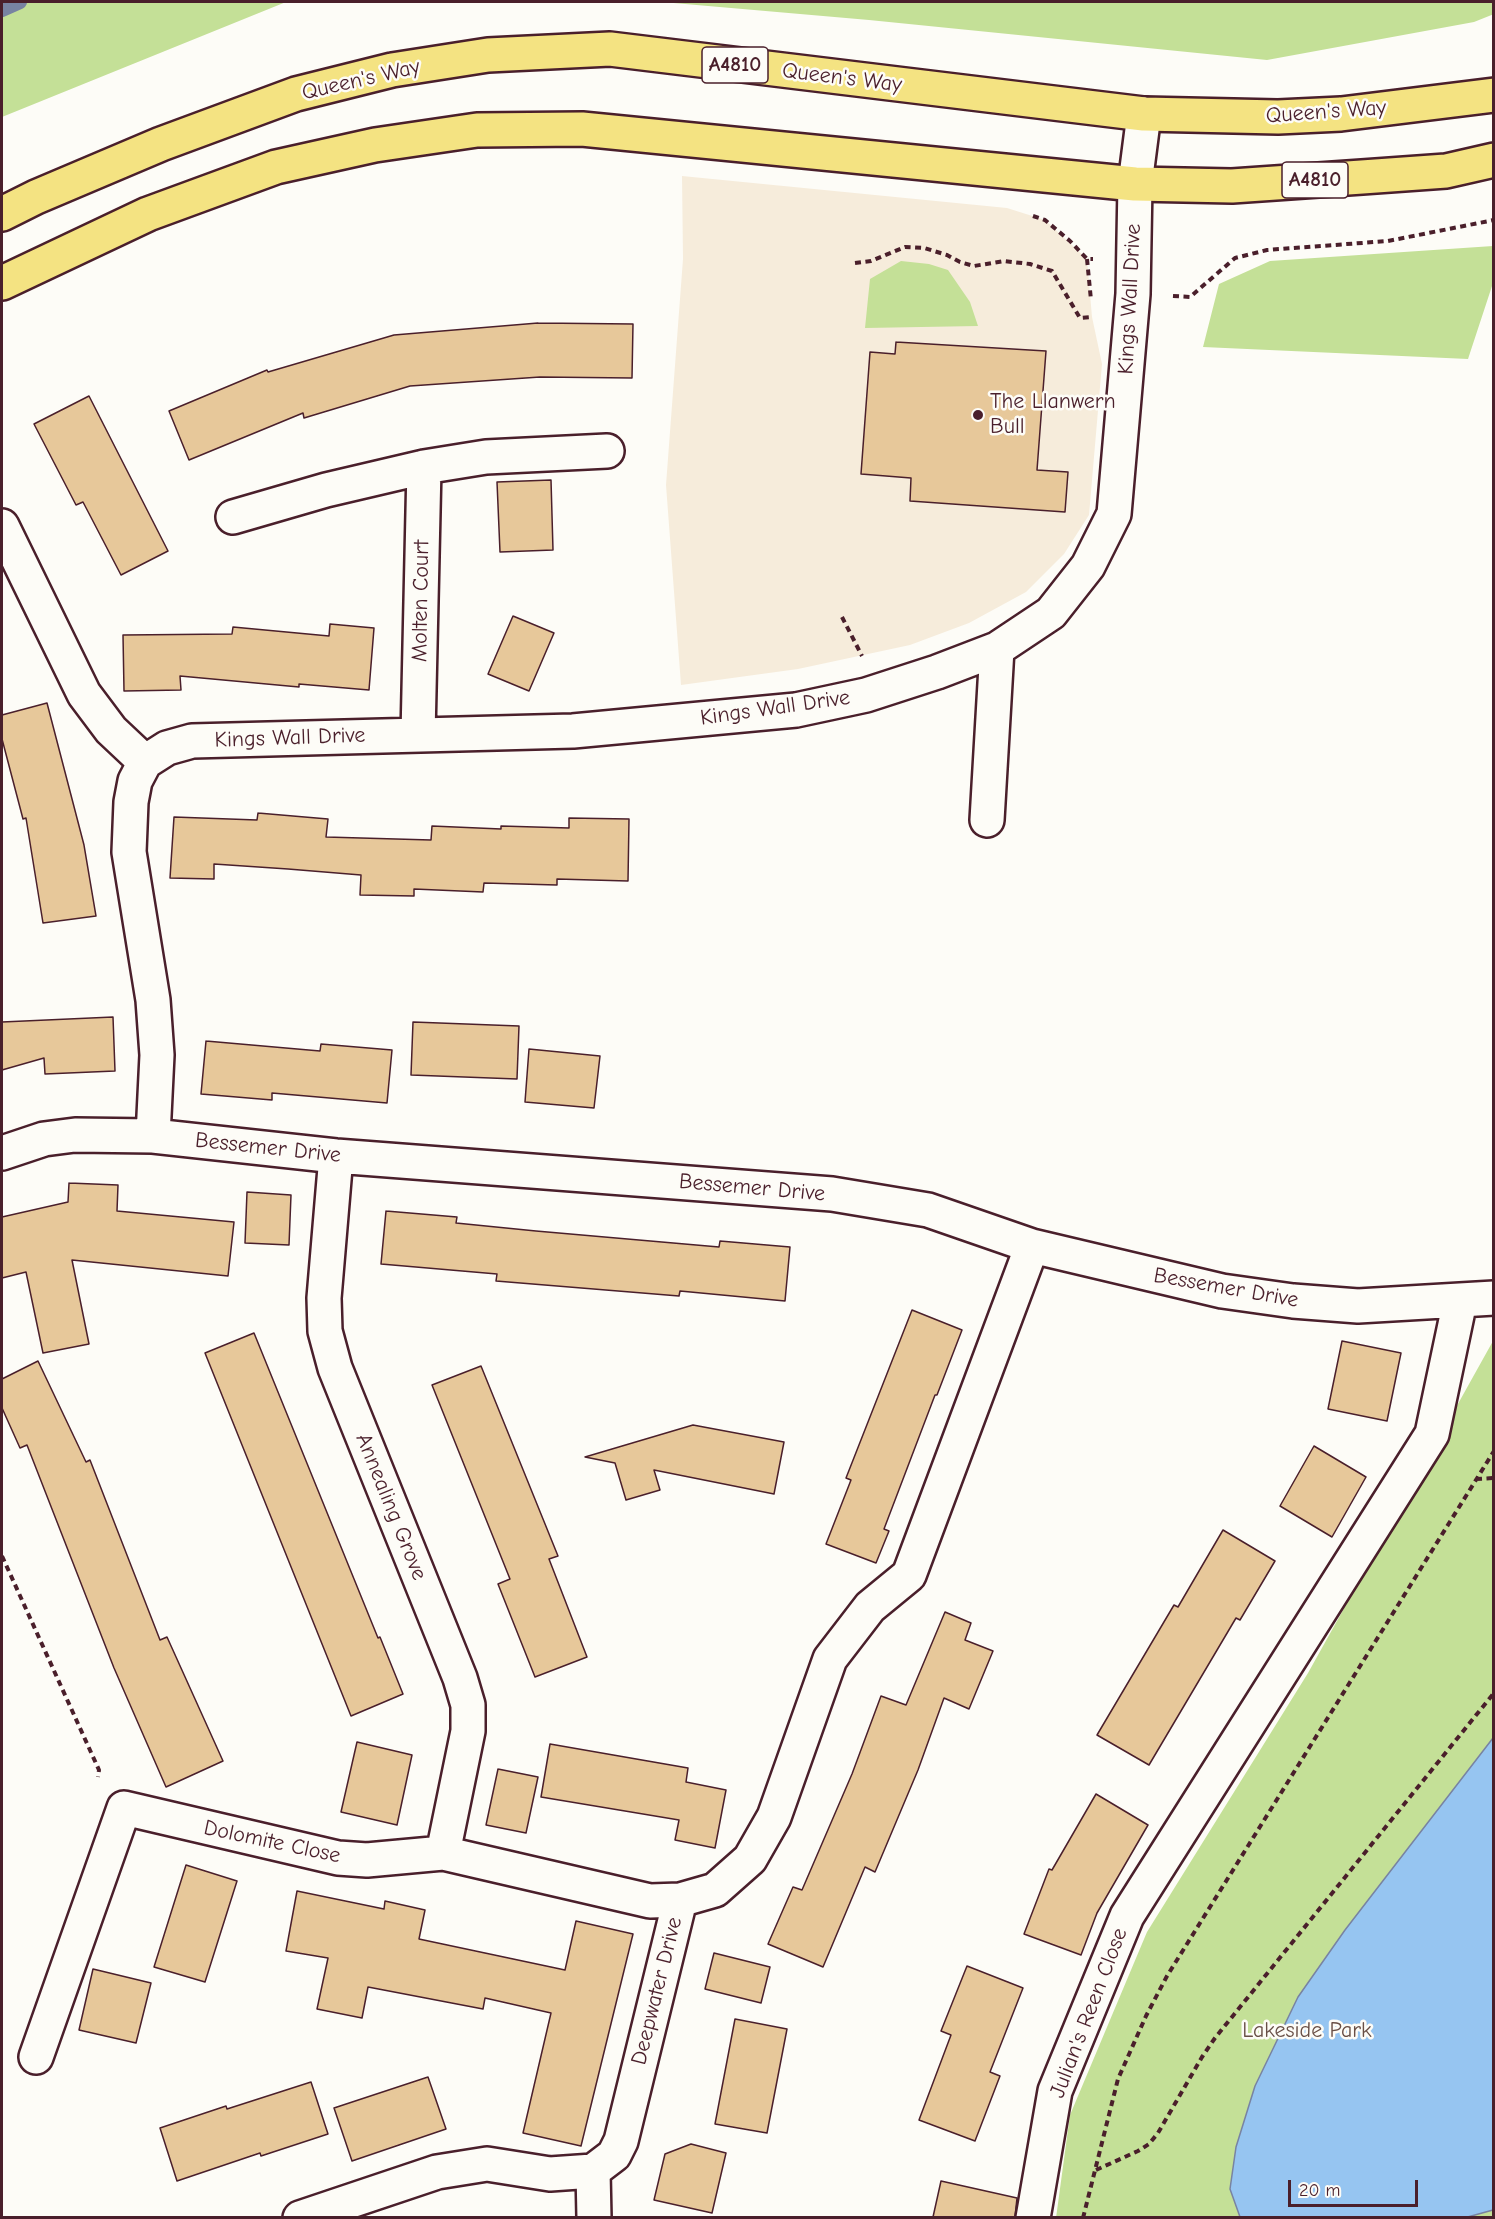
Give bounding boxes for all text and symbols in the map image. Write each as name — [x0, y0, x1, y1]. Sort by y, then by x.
road number: A4810 — [702, 47, 768, 83]
street label: Queen's Way — [299, 54, 423, 106]
street label: Queen's Way — [781, 58, 903, 98]
street label: Queen's Way — [1265, 95, 1387, 129]
road number: A4810 — [1282, 162, 1348, 198]
street label: Kings Wall Drive — [1113, 223, 1147, 375]
place label: The Llanwern Bull — [990, 389, 1116, 440]
marker: The Llanwern Bull — [971, 408, 985, 422]
street label: Molten Court — [407, 540, 435, 662]
street label: Kings Wall Drive — [698, 684, 852, 732]
street label: Kings Wall Drive — [214, 722, 366, 754]
street label: Bessemer Drive — [194, 1127, 342, 1169]
street label: Bessemer Drive — [678, 1168, 826, 1208]
street label: Bessemer Drive — [1152, 1262, 1300, 1314]
street label: Annealing Grove — [350, 1430, 432, 1584]
street label: Dolomite Close — [201, 1815, 343, 1869]
street label: Deepwater Drive — [626, 1914, 688, 2068]
street label: Julian's Reen Close — [1044, 1924, 1134, 2102]
park label: Lakeside Park — [1242, 2018, 1372, 2044]
scale bar — [1291, 2168, 1422, 2206]
text: 20 m — [1299, 2180, 1340, 2201]

